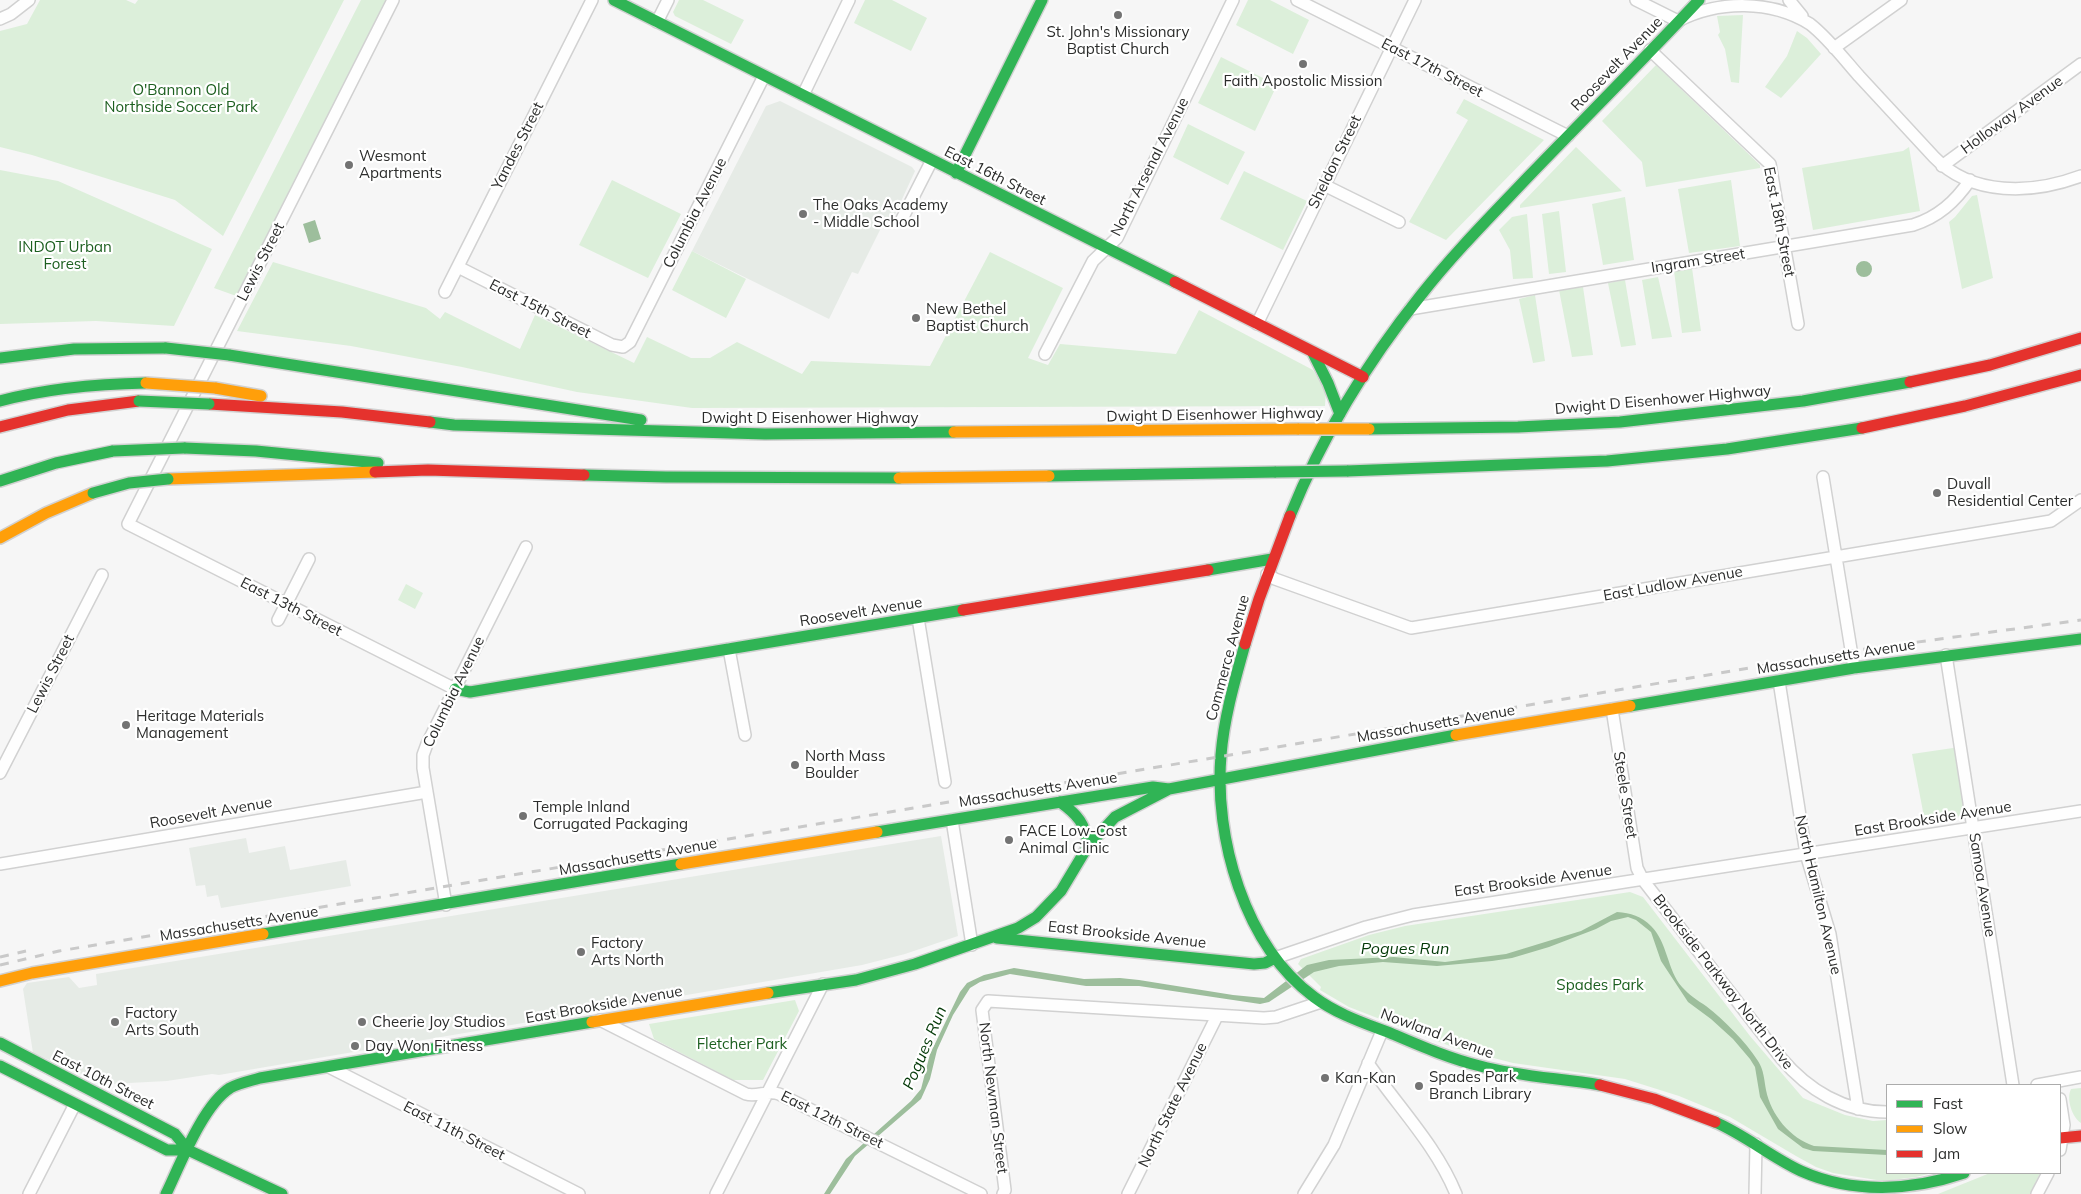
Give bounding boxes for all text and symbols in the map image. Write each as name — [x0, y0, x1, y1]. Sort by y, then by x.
marker: St. John's Missionary Baptist Church — [1112, 9, 1124, 21]
street label: Roosevelt Avenue — [1568, 13, 1666, 115]
place label: St. John's Missionary Baptist Church — [1047, 23, 1189, 58]
street label: East 17th Street — [1378, 35, 1486, 101]
marker: Faith Apostolic Mission — [1297, 58, 1309, 70]
place label: Faith Apostolic Mission — [1223, 72, 1383, 90]
street label: Holloway Avenue — [1958, 72, 2066, 158]
park label: O'Bannon Old Northside Soccer Park — [104, 81, 258, 116]
street label: North Arsenal Avenue — [1107, 95, 1193, 239]
street label: Yandes Street — [488, 99, 548, 193]
street label: Sheldon Street — [1305, 112, 1365, 212]
street label: East 16th Street — [941, 143, 1049, 209]
place label: Wesmont Apartments — [359, 147, 442, 182]
street label: Columbia Avenue — [659, 155, 731, 271]
marker: Wesmont Apartments — [343, 159, 355, 171]
street label: East 18th Street — [1760, 165, 1798, 279]
place label: The Oaks Academy - Middle School — [813, 196, 948, 231]
marker: The Oaks Academy - Middle School — [797, 208, 809, 220]
street label: Lewis Street — [234, 220, 288, 304]
park label: INDOT Urban Forest — [18, 238, 112, 273]
street label: Ingram Street — [1650, 245, 1746, 277]
street label: East 15th Street — [486, 276, 594, 342]
place label: New Bethel Baptist Church — [926, 300, 1029, 335]
marker: New Bethel Baptist Church — [910, 312, 922, 324]
street label: Dwight D Eisenhower Highway — [1554, 382, 1772, 418]
street label: Dwight D Eisenhower Highway — [1106, 404, 1324, 426]
street label: Dwight D Eisenhower Highway — [702, 409, 918, 427]
place label: Duvall Residential Center — [1947, 475, 2073, 510]
marker: Duvall Residential Center — [1931, 487, 1943, 499]
street label: East Ludlow Avenue — [1602, 563, 1744, 605]
street label: East 13th Street — [237, 574, 345, 640]
street label: Roosevelt Avenue — [798, 593, 924, 631]
street label: Commerce Avenue — [1203, 593, 1253, 723]
street label: Lewis Street — [24, 632, 78, 716]
street label: Columbia Avenue — [419, 633, 489, 751]
street label: Massachusetts Avenue — [1756, 636, 1916, 678]
street label: Massachusetts Avenue — [1356, 701, 1516, 747]
place label: Heritage Materials Management — [136, 707, 264, 742]
marker: Heritage Materials Management — [120, 719, 132, 731]
place label: North Mass Boulder — [805, 747, 885, 782]
street label: Steele Street — [1609, 750, 1641, 840]
marker: North Mass Boulder — [789, 759, 801, 771]
street label: Massachusetts Avenue — [958, 769, 1118, 811]
street label: Roosevelt Avenue — [148, 793, 274, 833]
place label: Temple Inland Corrugated Packaging — [533, 798, 688, 833]
street label: East Brookside Avenue — [1853, 798, 2013, 840]
marker: Temple Inland Corrugated Packaging — [517, 810, 529, 822]
street label: North Hamilton Avenue — [1791, 814, 1845, 976]
place label: FACE Low-Cost Animal Clinic — [1019, 822, 1127, 857]
street label: Samoa Avenue — [1965, 832, 1999, 938]
street label: Massachusetts Avenue — [558, 834, 718, 880]
marker: FACE Low-Cost Animal Clinic — [1003, 834, 1015, 846]
street label: East Brookside Avenue — [1453, 861, 1613, 901]
street label: Brookside Parkway North Drive — [1649, 891, 1797, 1073]
street label: Massachusetts Avenue — [159, 903, 319, 945]
street label: East Brookside Avenue — [1047, 918, 1207, 952]
place label: Factory Arts North — [591, 934, 664, 969]
water label: Pogues Run — [1361, 939, 1449, 959]
marker: Factory Arts North — [575, 946, 587, 958]
park label: Spades Park — [1556, 976, 1644, 994]
street label: East Brookside Avenue — [524, 982, 684, 1028]
water label: Pogues Run — [899, 1003, 951, 1093]
place label: Factory Arts South — [125, 1004, 199, 1039]
street label: Nowland Avenue — [1378, 1005, 1496, 1063]
place label: Cheerie Joy Studios — [372, 1013, 506, 1031]
marker: Factory Arts South — [109, 1016, 121, 1028]
marker: Cheerie Joy Studios — [356, 1016, 368, 1028]
street label: North Newman Street — [975, 1021, 1011, 1175]
park label: Fletcher Park — [697, 1035, 787, 1053]
place label: Day Won Fitness — [365, 1037, 483, 1055]
marker: Day Won Fitness — [349, 1040, 361, 1052]
street label: North State Avenue — [1135, 1040, 1211, 1170]
street label: East 10th Street — [49, 1047, 157, 1113]
place label: Spades Park Branch Library — [1429, 1068, 1531, 1103]
place label: Kan-Kan — [1335, 1069, 1396, 1087]
marker: Kan-Kan — [1319, 1072, 1331, 1084]
marker: Spades Park Branch Library — [1413, 1080, 1425, 1092]
legend — [1886, 1084, 2061, 1174]
street label: East 12th Street — [778, 1087, 886, 1153]
text: Fast — [1933, 1094, 1963, 1113]
street label: East 11th Street — [400, 1098, 508, 1164]
text: Slow — [1933, 1119, 1967, 1138]
text: Jam — [1933, 1144, 1960, 1163]

